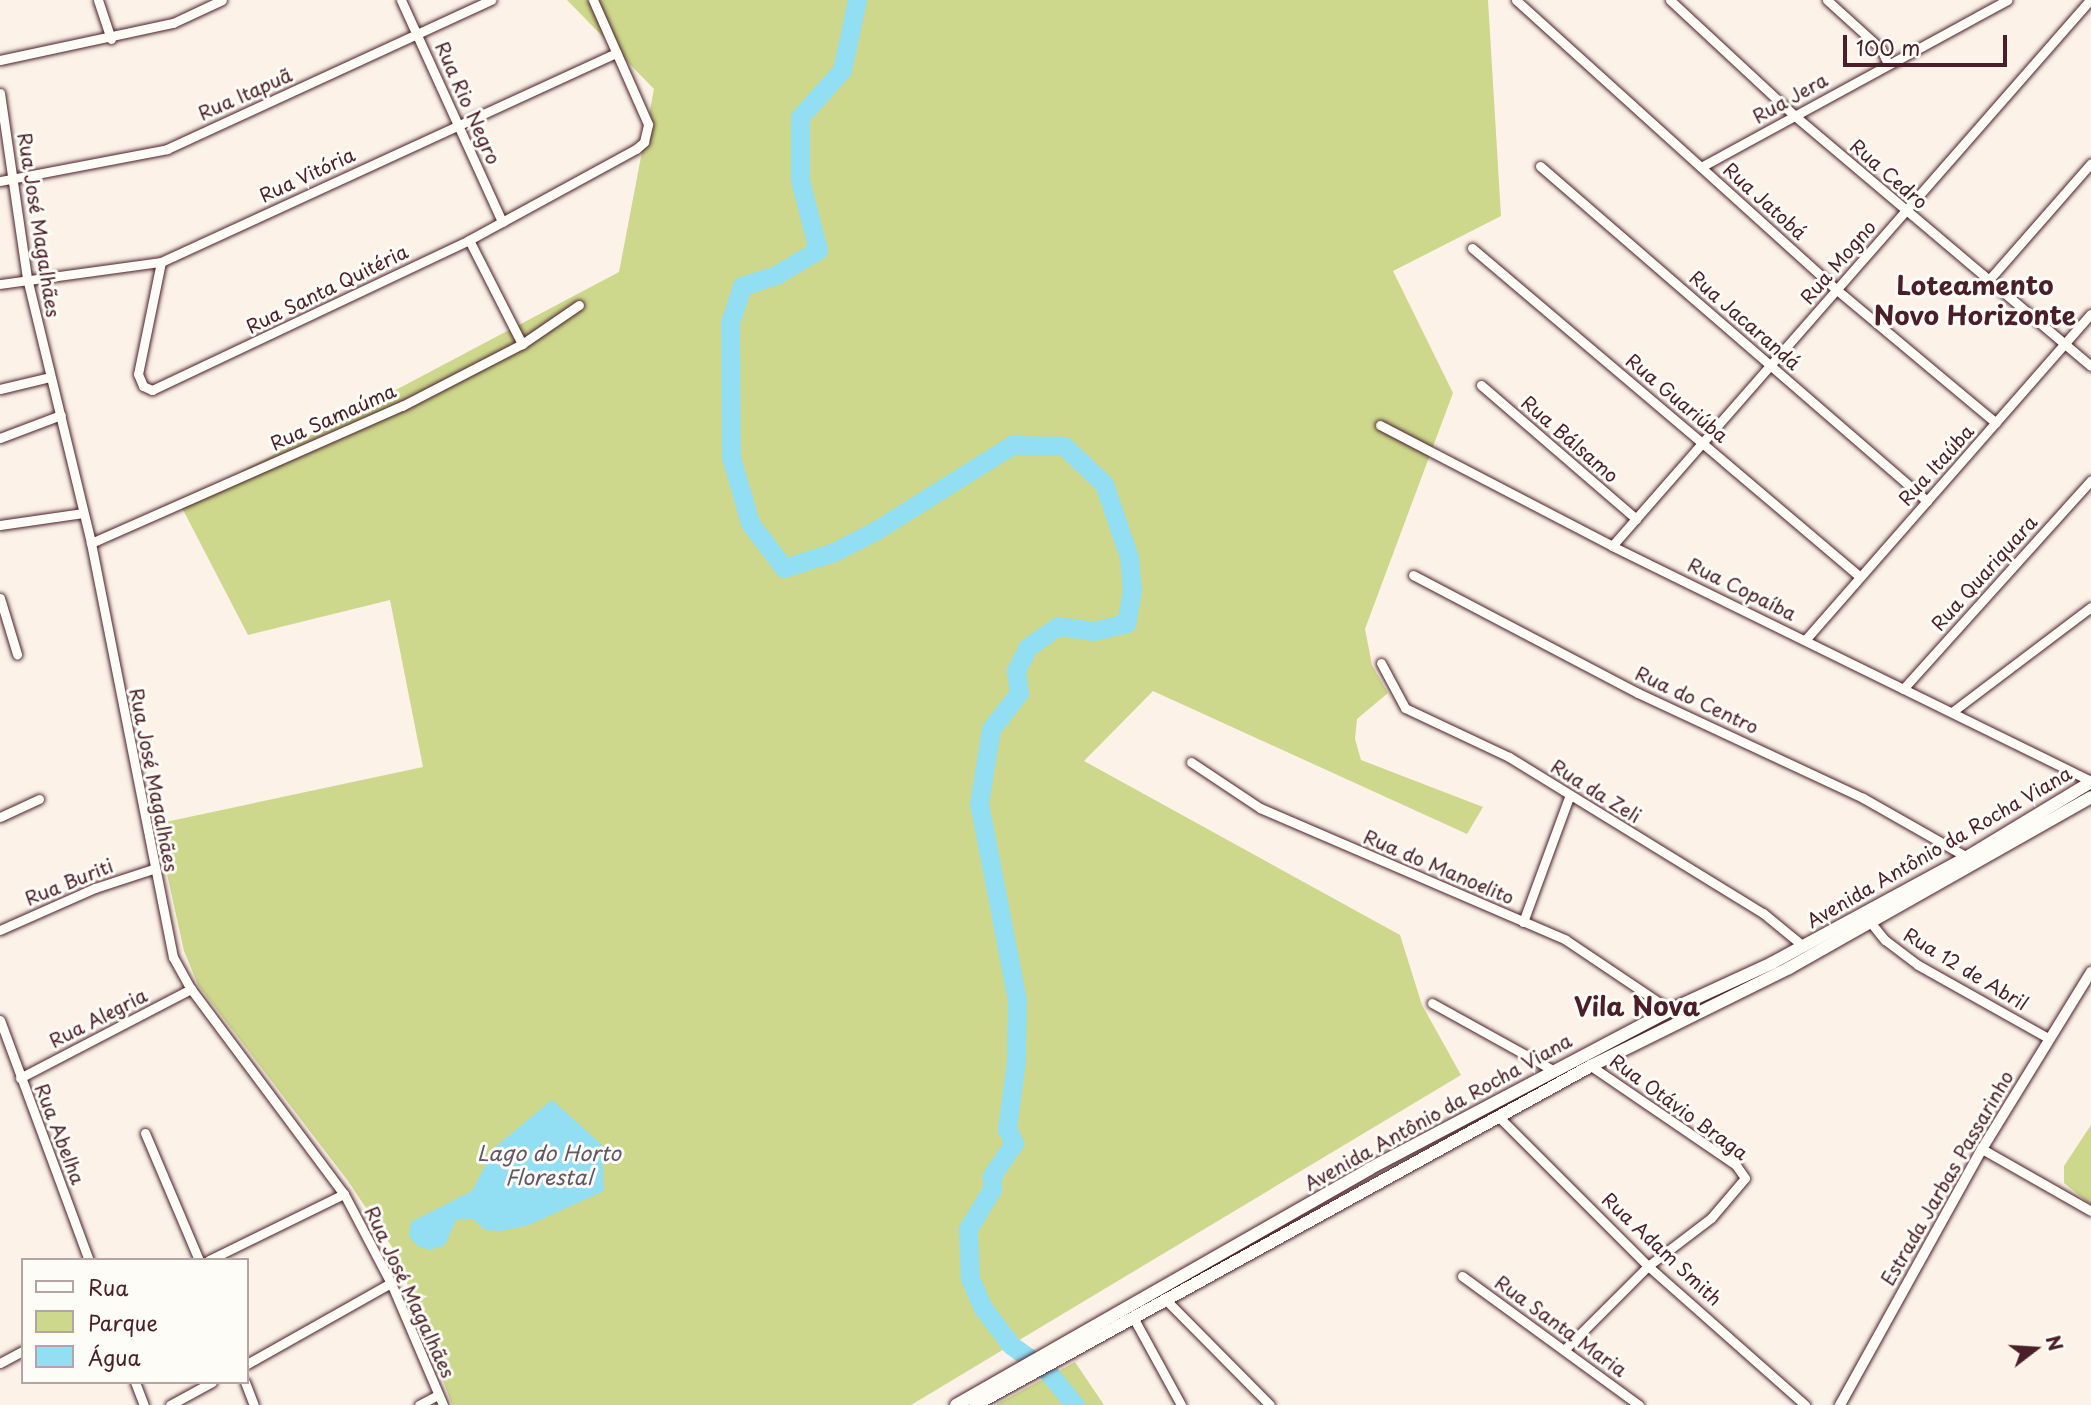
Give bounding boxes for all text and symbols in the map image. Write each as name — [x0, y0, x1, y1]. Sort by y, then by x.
scale bar — [1846, 21, 2010, 65]
text: 100 m — [1856, 31, 1920, 63]
street label: Rua Rio Negro — [430, 37, 506, 169]
street label: Rua Itapuã — [194, 63, 296, 125]
street label: Rua Jera — [1748, 68, 1832, 128]
street label: Rua José Magalhães — [13, 130, 65, 320]
street label: Rua Cedro — [1845, 134, 1933, 214]
street label: Rua Vitória — [255, 143, 359, 207]
street label: Rua Jatobá — [1718, 157, 1812, 245]
street label: Rua Mogno — [1795, 215, 1881, 309]
street label: Rua Santa Quitéria — [242, 240, 412, 338]
street label: Rua Jacarandá — [1685, 265, 1805, 375]
district label: Loteamento Novo Horizonte — [1875, 269, 2075, 330]
street label: Rua Guariúba — [1620, 348, 1734, 448]
street label: Rua Samaúma — [266, 379, 400, 455]
street label: Rua Bálsamo — [1517, 391, 1623, 487]
street label: Rua Itaúba — [1893, 420, 1979, 510]
street label: Rua Quariquara — [1925, 510, 2043, 636]
street label: Rua Copaíba — [1683, 553, 1801, 625]
street label: Rua do Centro — [1632, 662, 1762, 738]
street label: Rua José Magalhães — [125, 685, 183, 875]
street label: Rua da Zeli — [1546, 754, 1646, 828]
street label: Avenida Antônio da Rocha Viana — [1803, 762, 2075, 932]
street label: Rua do Manoelito — [1360, 825, 1518, 909]
street label: Rua Buriti — [21, 854, 117, 910]
street label: Rua 12 de Abril — [1899, 922, 2033, 1016]
street label: Rua Alegria — [45, 984, 151, 1052]
district label: Vila Nova — [1573, 990, 1701, 1022]
street label: Avenida Antônio da Rocha Viana — [1301, 1029, 1575, 1195]
street label: Rua Otávio Braga — [1606, 1049, 1752, 1165]
street label: Estrada Jarbas Passarinho — [1876, 1067, 2018, 1289]
street label: Rua Abelha — [30, 1080, 90, 1188]
water label: Lago do Horto Florestal — [477, 1139, 621, 1189]
street label: Rua Adam Smith — [1597, 1187, 1727, 1311]
street label: Rua José Magalhães — [360, 1202, 460, 1382]
legend — [21, 1258, 248, 1384]
street label: Rua Santa Maria — [1490, 1270, 1632, 1382]
text: Rua — [88, 1271, 128, 1303]
text: Parque — [88, 1306, 158, 1338]
north arrow — [2000, 1314, 2070, 1384]
text: N — [2039, 1332, 2071, 1354]
text: Água — [88, 1341, 141, 1373]

